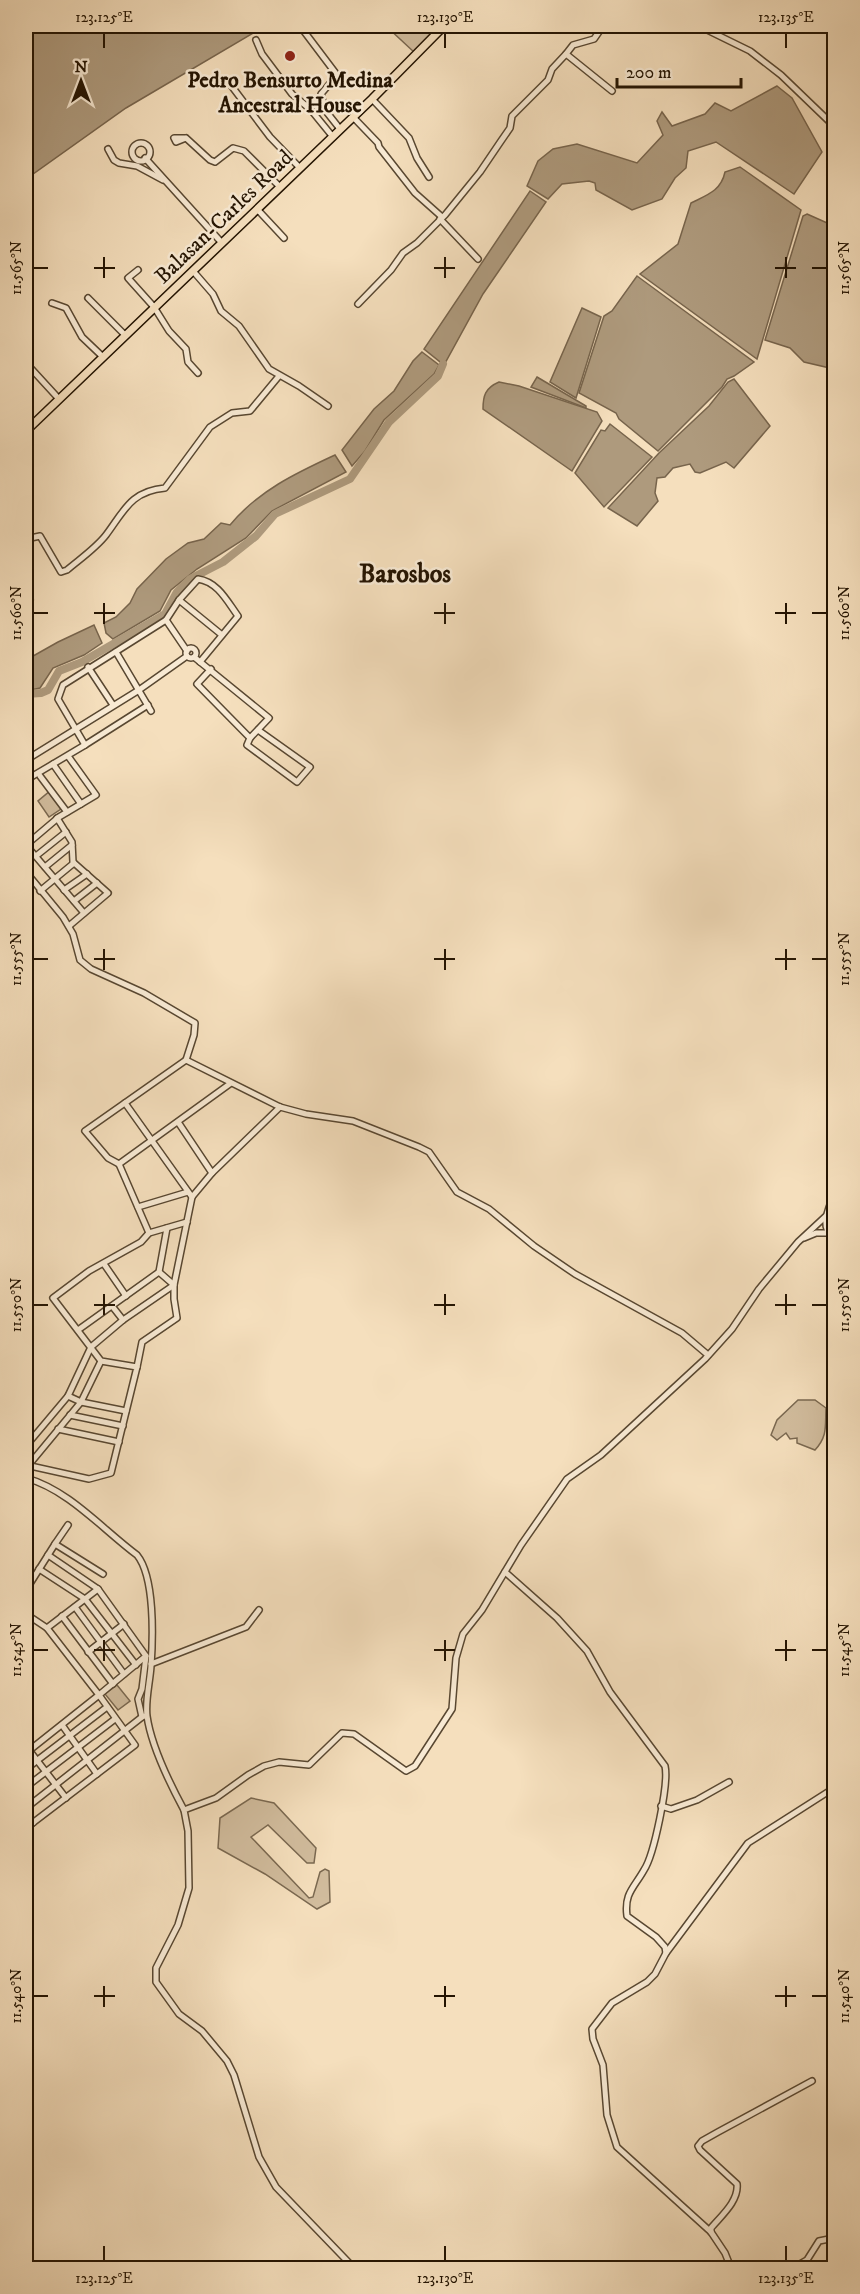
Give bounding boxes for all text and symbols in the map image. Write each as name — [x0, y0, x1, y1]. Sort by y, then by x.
text: 123.125°E — [75, 8, 133, 27]
text: 123.130°E — [417, 8, 474, 27]
text: 123.135°E — [758, 8, 814, 27]
marker: Pedro Bensurto Medina Ancestral House — [283, 49, 297, 63]
north arrow — [51, 51, 111, 111]
scale bar — [617, 51, 742, 89]
text: N — [74, 57, 88, 77]
text: 200 m — [626, 62, 672, 84]
place label: Pedro Bensurto Medina Ancestral House — [187, 67, 394, 119]
street label: Balasan-Carles Road — [149, 144, 299, 290]
text: 11.565°N — [7, 241, 26, 295]
text: 11.565°N — [835, 241, 854, 295]
district label: Barosbos — [359, 558, 451, 591]
text: 11.560°N — [7, 586, 26, 640]
text: 11.560°N — [835, 586, 854, 640]
text: 11.555°N — [7, 932, 26, 986]
text: 11.555°N — [835, 932, 854, 986]
text: 11.550°N — [7, 1278, 26, 1332]
text: 11.550°N — [835, 1278, 854, 1332]
text: 11.545°N — [7, 1623, 26, 1677]
text: 11.545°N — [835, 1623, 854, 1677]
text: 11.540°N — [7, 1969, 26, 2023]
text: 11.540°N — [835, 1969, 854, 2023]
text: 123.125°E — [75, 2269, 133, 2288]
text: 123.130°E — [417, 2269, 474, 2288]
text: 123.135°E — [758, 2269, 814, 2288]

